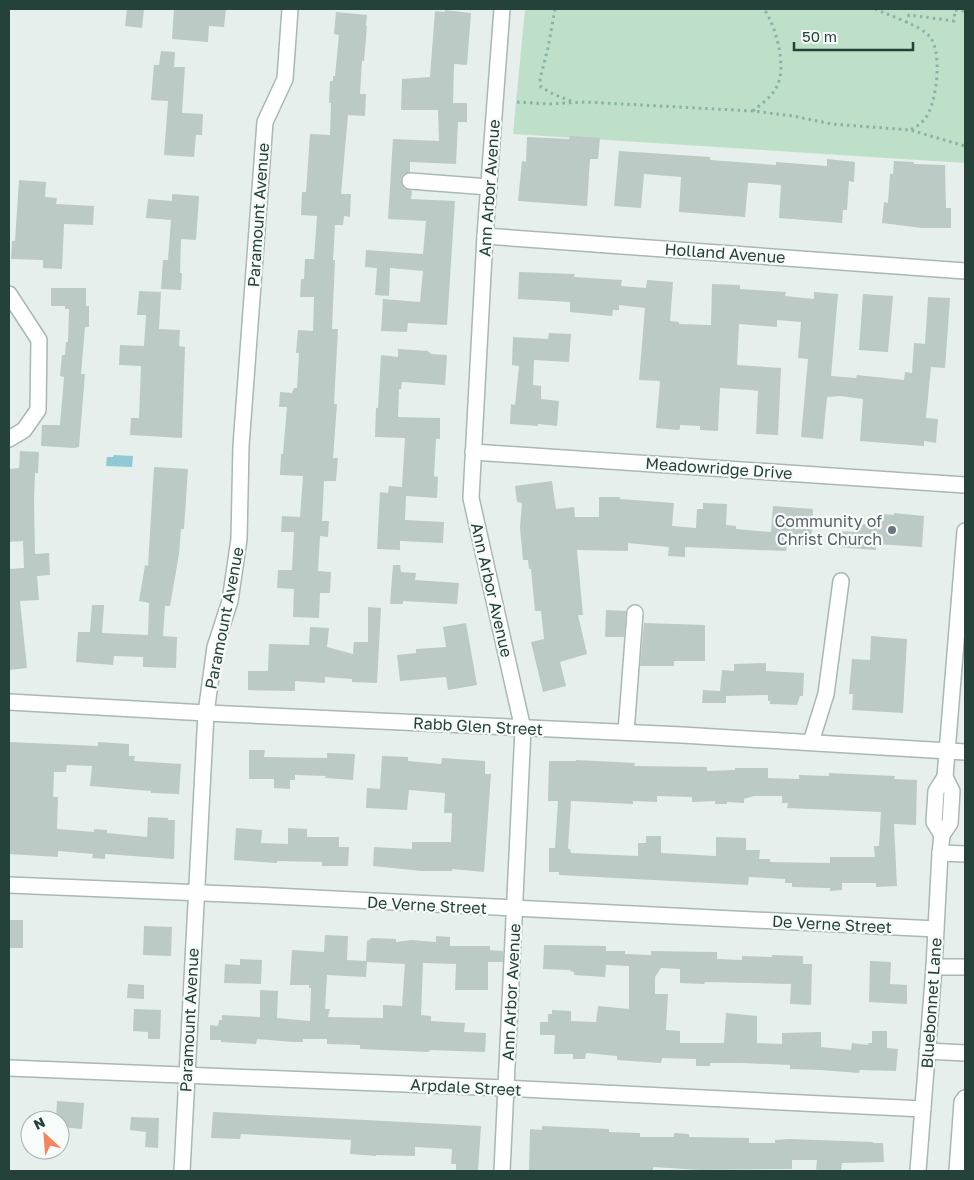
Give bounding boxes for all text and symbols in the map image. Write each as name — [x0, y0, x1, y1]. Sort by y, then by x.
scale bar — [794, 20, 913, 52]
text: 50 m — [802, 27, 837, 45]
street label: Ann Arbor Avenue — [474, 119, 504, 257]
street label: Paramount Avenue — [243, 142, 273, 288]
street label: Holland Avenue — [664, 239, 786, 267]
street label: Meadowridge Drive — [645, 453, 793, 483]
place label: Community of Christ Church — [774, 511, 882, 549]
street label: Ann Arbor Avenue — [467, 521, 517, 659]
marker: Community of Christ Church — [886, 524, 898, 536]
street label: Paramount Avenue — [200, 545, 248, 691]
street label: Rabb Glen Street — [412, 713, 544, 739]
street label: De Verne Street — [366, 892, 488, 918]
street label: De Verne Street — [771, 911, 893, 937]
street label: Ann Arbor Avenue — [497, 923, 525, 1061]
street label: Bluebonnet Lane — [916, 937, 946, 1069]
street label: Paramount Avenue — [175, 947, 203, 1093]
street label: Arpdale Street — [410, 1074, 522, 1100]
north arrow — [20, 1110, 70, 1160]
text: N — [31, 1113, 48, 1133]

